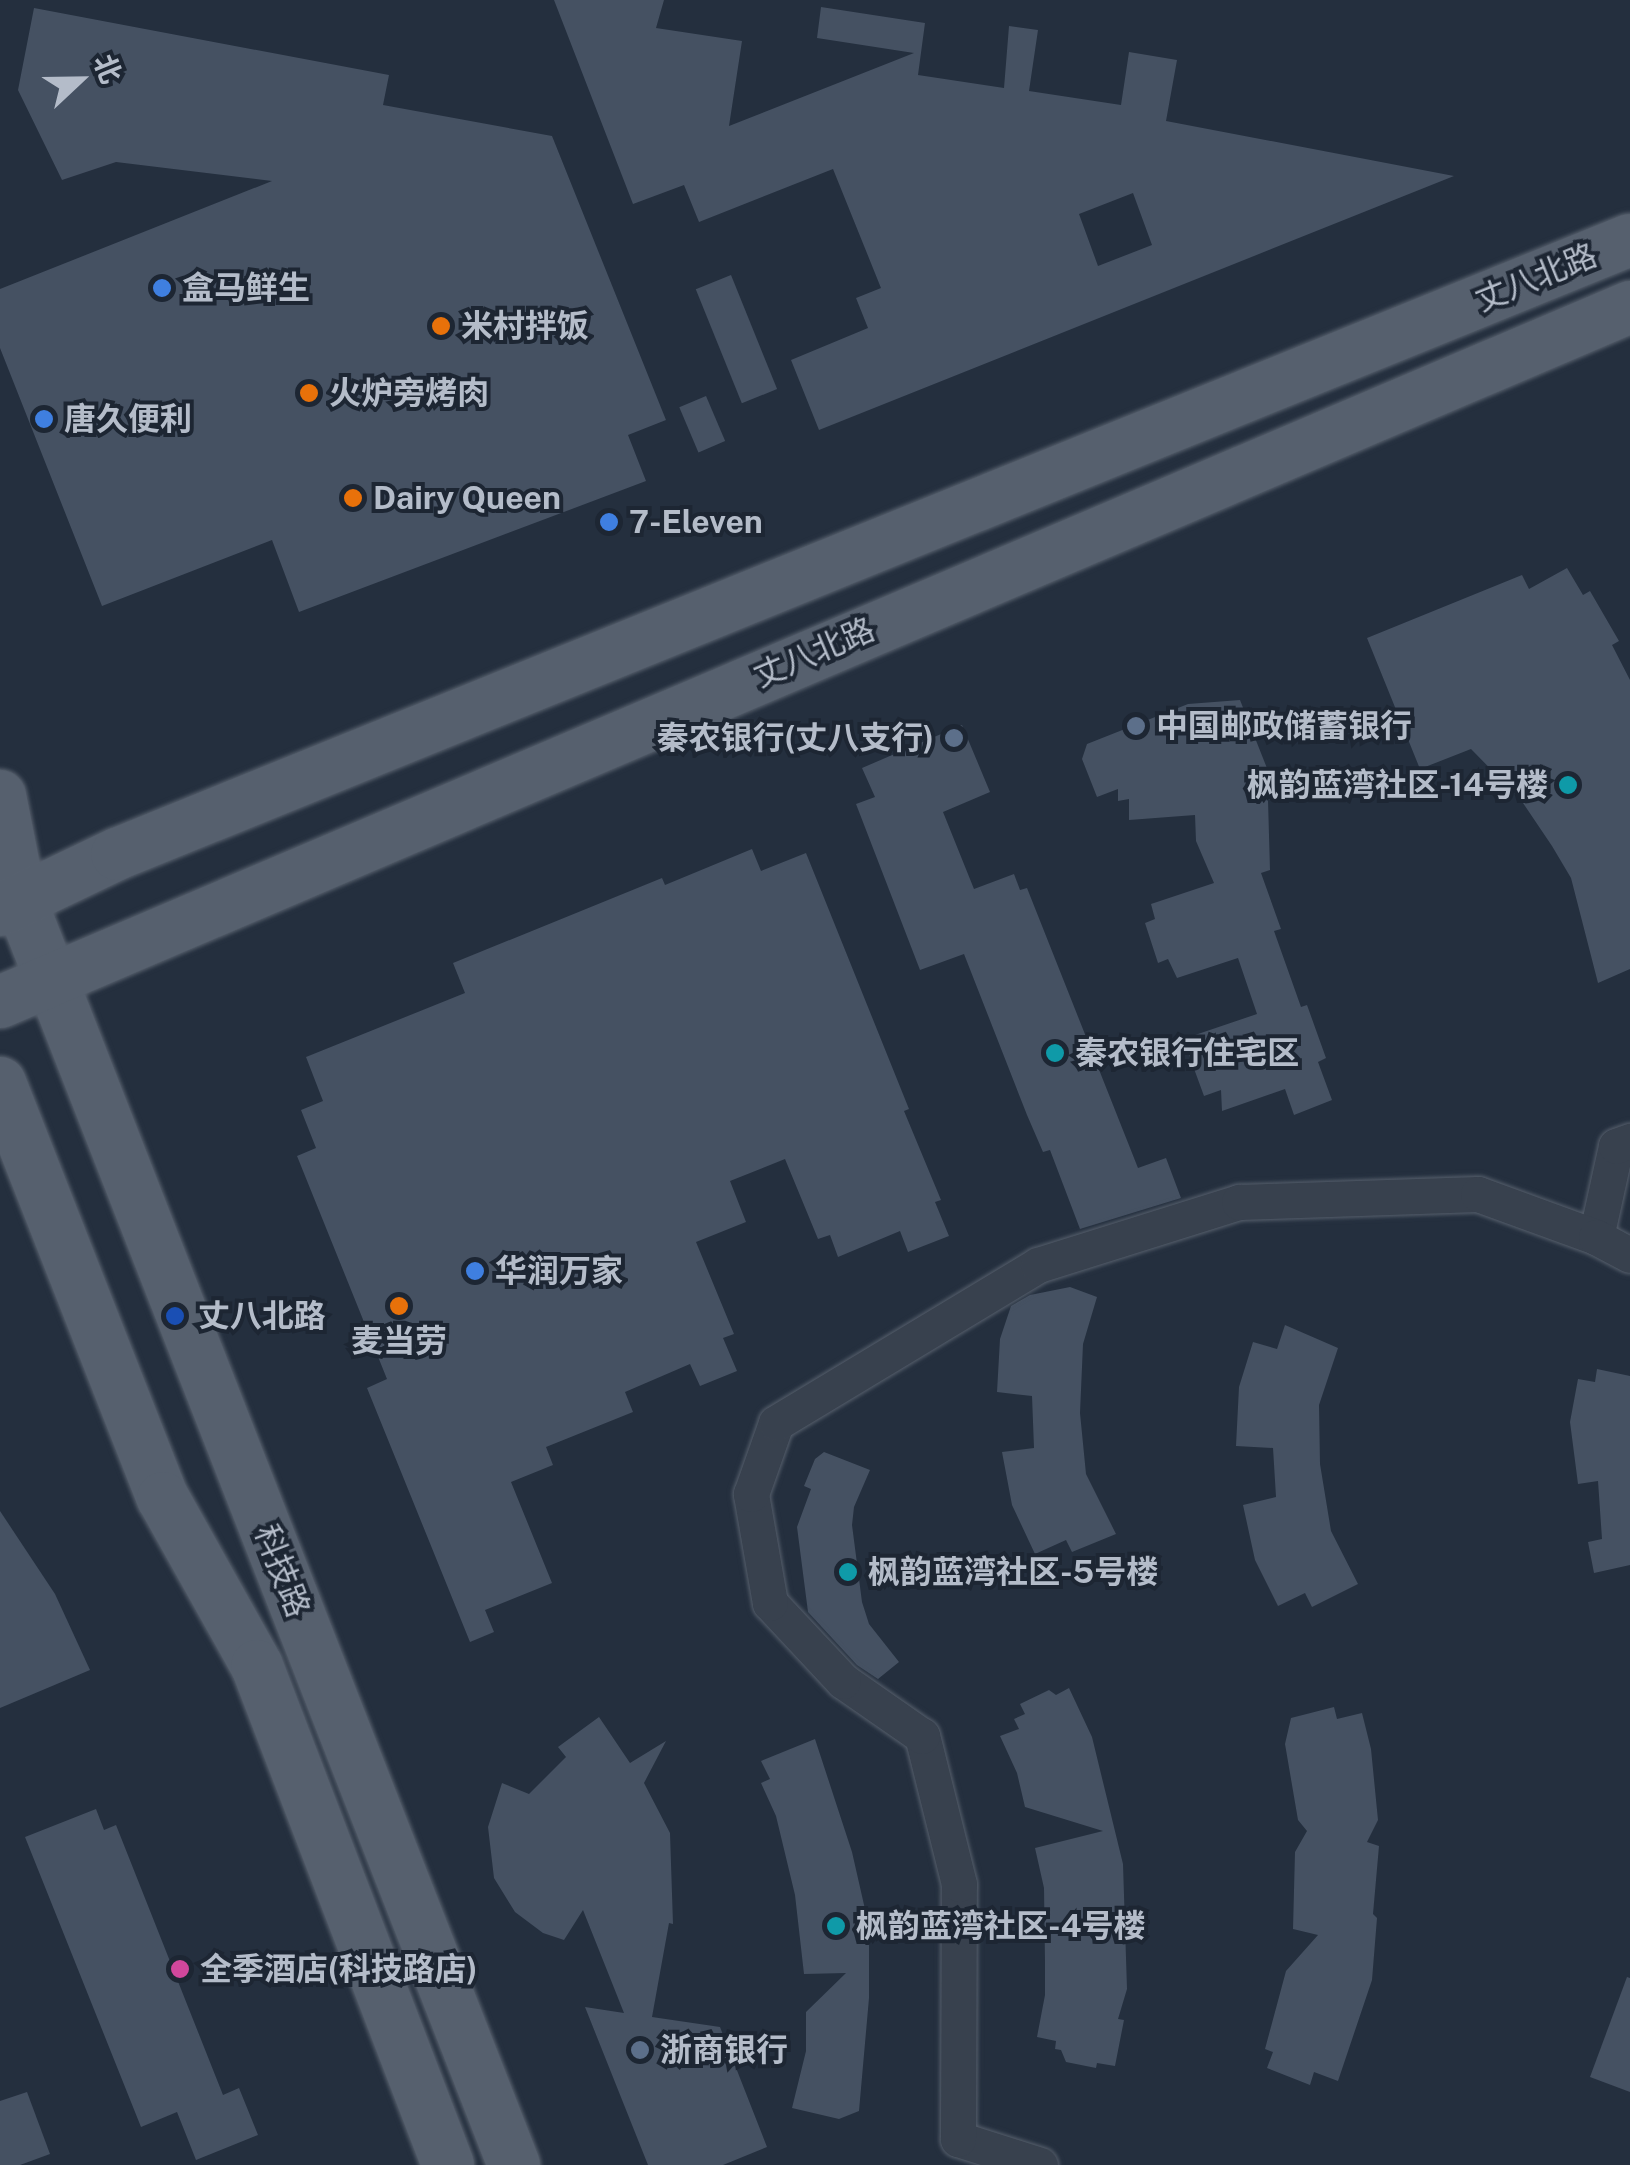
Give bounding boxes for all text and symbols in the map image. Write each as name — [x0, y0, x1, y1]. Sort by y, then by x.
north arrow — [30, 30, 130, 130]
text: 北 — [88, 49, 129, 88]
street label: 丈八北路 — [1469, 236, 1603, 320]
place label: 盒马鲜生 — [182, 269, 310, 307]
marker: 盒马鲜生 — [151, 277, 173, 299]
place label: 米村拌饭 — [461, 307, 589, 345]
marker: 米村拌饭 — [430, 315, 452, 337]
place label: 火炉旁烤肉 — [329, 374, 489, 412]
marker: 火炉旁烤肉 — [298, 382, 320, 404]
place label: 唐久便利 — [64, 400, 192, 438]
marker: 唐久便利 — [33, 408, 55, 430]
place label: Dairy Queen — [373, 479, 561, 517]
marker: Dairy Queen — [342, 487, 364, 509]
place label: 7-Eleven — [629, 503, 763, 541]
marker: 7-Eleven — [598, 511, 620, 533]
street label: 丈八北路 — [748, 610, 880, 696]
place label: 中国邮政储蓄银行 — [1156, 707, 1412, 745]
marker: 中国邮政储蓄银行 — [1125, 715, 1147, 737]
place label: 秦农银行(丈八支行) — [657, 719, 934, 757]
marker: 秦农银行(丈八支行) — [943, 727, 965, 749]
place label: 枫韵蓝湾社区-14号楼 — [1247, 766, 1548, 804]
marker: 枫韵蓝湾社区-14号楼 — [1557, 774, 1579, 796]
place label: 秦农银行住宅区 — [1075, 1034, 1299, 1072]
marker: 秦农银行住宅区 — [1044, 1042, 1066, 1064]
place label: 华润万家 — [495, 1252, 623, 1290]
marker: 华润万家 — [464, 1260, 486, 1282]
marker: 麦当劳 — [388, 1295, 410, 1317]
place label: 丈八北路 — [198, 1297, 326, 1335]
marker: 丈八北路 — [162, 1303, 188, 1329]
place label: 麦当劳 — [351, 1322, 447, 1360]
street label: 科技路 — [247, 1519, 317, 1623]
place label: 枫韵蓝湾社区-5号楼 — [868, 1553, 1158, 1591]
marker: 枫韵蓝湾社区-5号楼 — [837, 1561, 859, 1583]
place label: 枫韵蓝湾社区-4号楼 — [856, 1907, 1146, 1945]
marker: 枫韵蓝湾社区-4号楼 — [825, 1915, 847, 1937]
place label: 全季酒店(科技路店) — [200, 1950, 477, 1988]
marker: 全季酒店(科技路店) — [169, 1958, 191, 1980]
place label: 浙商银行 — [660, 2031, 788, 2069]
marker: 浙商银行 — [629, 2039, 651, 2061]

